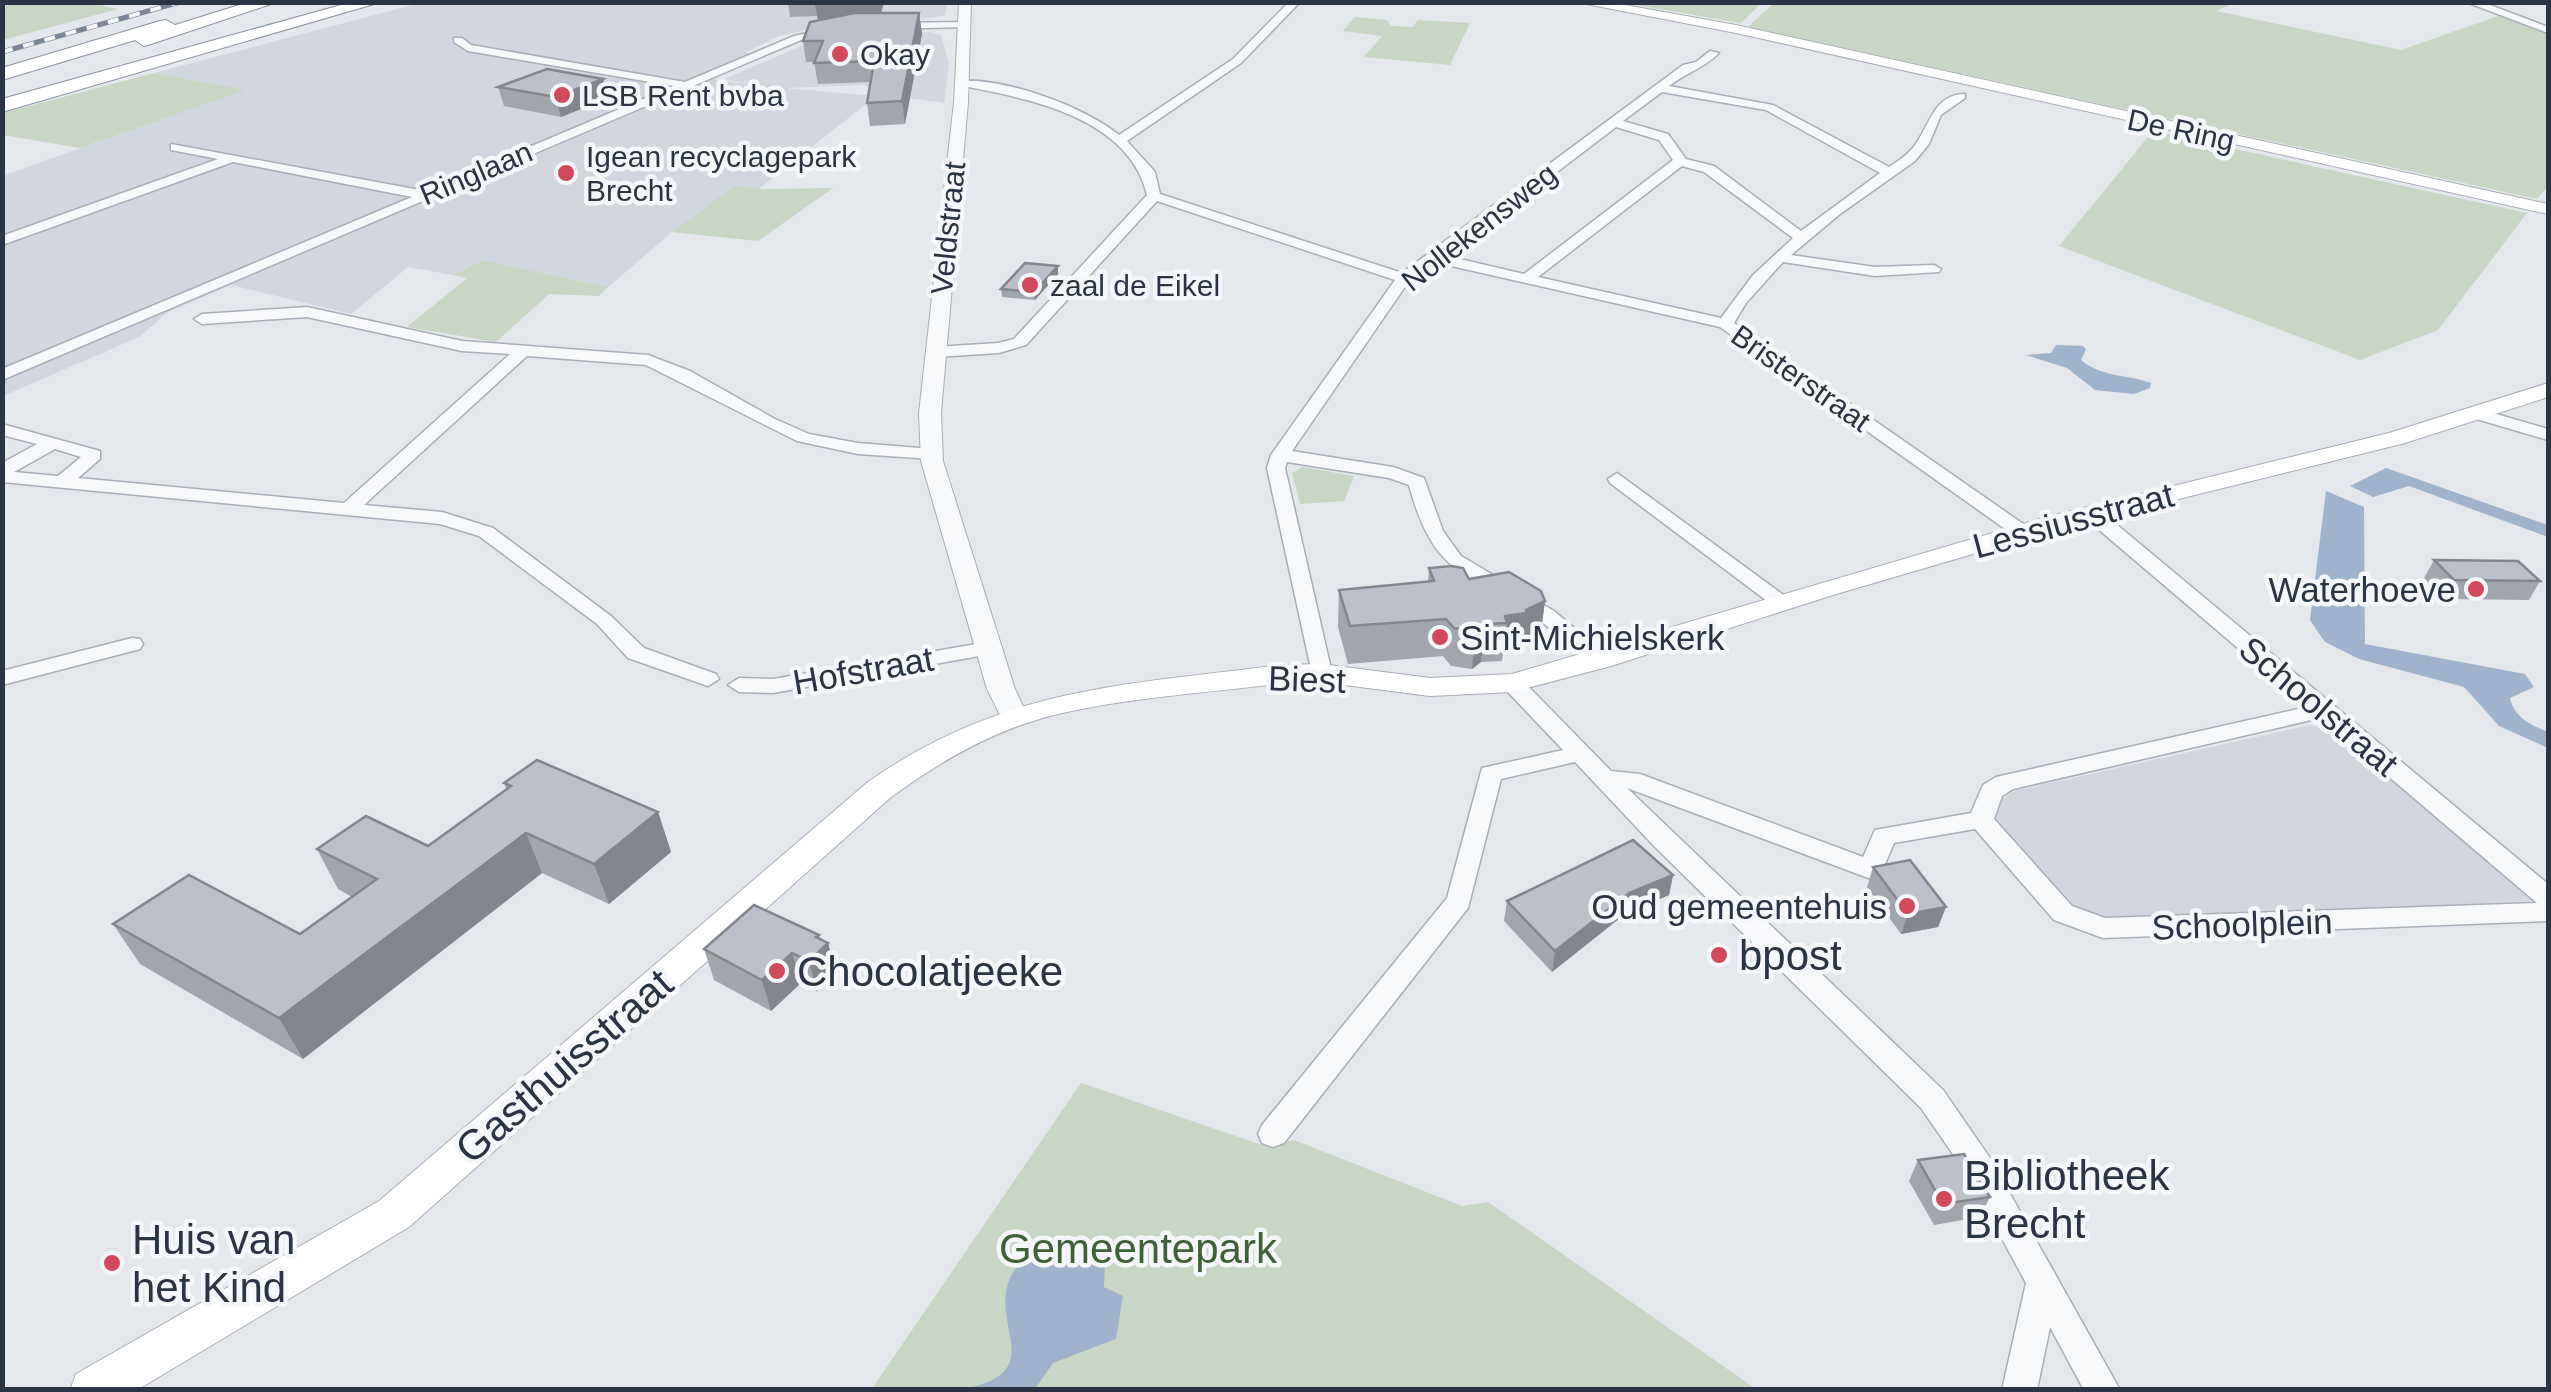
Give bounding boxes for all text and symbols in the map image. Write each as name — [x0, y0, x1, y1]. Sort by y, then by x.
place label: Okay — [860, 38, 930, 71]
marker: Okay — [829, 43, 851, 65]
place label: LSB Rent bvba — [582, 79, 784, 112]
marker: LSB Rent bvba — [551, 84, 573, 106]
street label: De Ring — [2125, 103, 2237, 157]
street label: Ringlaan — [415, 135, 537, 211]
place label: Igean recyclagepark Brecht — [586, 140, 857, 207]
street label: Nollekensweg — [1395, 157, 1563, 297]
street label: Veldstraat — [925, 159, 971, 296]
marker: Igean recyclagepark Brecht — [555, 162, 577, 184]
place label: zaal de Eikel — [1050, 269, 1220, 302]
marker: zaal de Eikel — [1019, 274, 1041, 296]
street label: Bristerstraat — [1725, 318, 1877, 438]
street label: Lessiusstraat — [1968, 474, 2178, 566]
place label: Waterhoeve — [2269, 570, 2456, 609]
marker: Waterhoeve — [2465, 578, 2487, 600]
place label: Sint-Michielskerk — [1460, 618, 1725, 657]
marker: Sint-Michielskerk — [1429, 626, 1451, 648]
street label: Schoolstraat — [2232, 629, 2406, 784]
street label: Hofstraat — [790, 638, 937, 702]
street label: Biest — [1267, 658, 1347, 700]
place label: Oud gemeentehuis — [1591, 887, 1887, 926]
marker: Oud gemeentehuis — [1896, 895, 1918, 917]
street label: Schoolplein — [2151, 901, 2333, 947]
place label: bpost — [1739, 932, 1842, 979]
marker: bpost — [1708, 944, 1730, 966]
place label: Chocolatjeeke — [797, 948, 1063, 995]
street label: Gasthuisstraat — [446, 959, 682, 1173]
marker: Chocolatjeeke — [766, 960, 788, 982]
place label: Bibliotheek Brecht — [1964, 1152, 2170, 1247]
marker: Bibliotheek Brecht — [1933, 1188, 1955, 1210]
place label: Huis van het Kind — [132, 1216, 295, 1311]
park label: Gemeentepark — [999, 1225, 1278, 1272]
marker: Huis van het Kind — [101, 1252, 123, 1274]

